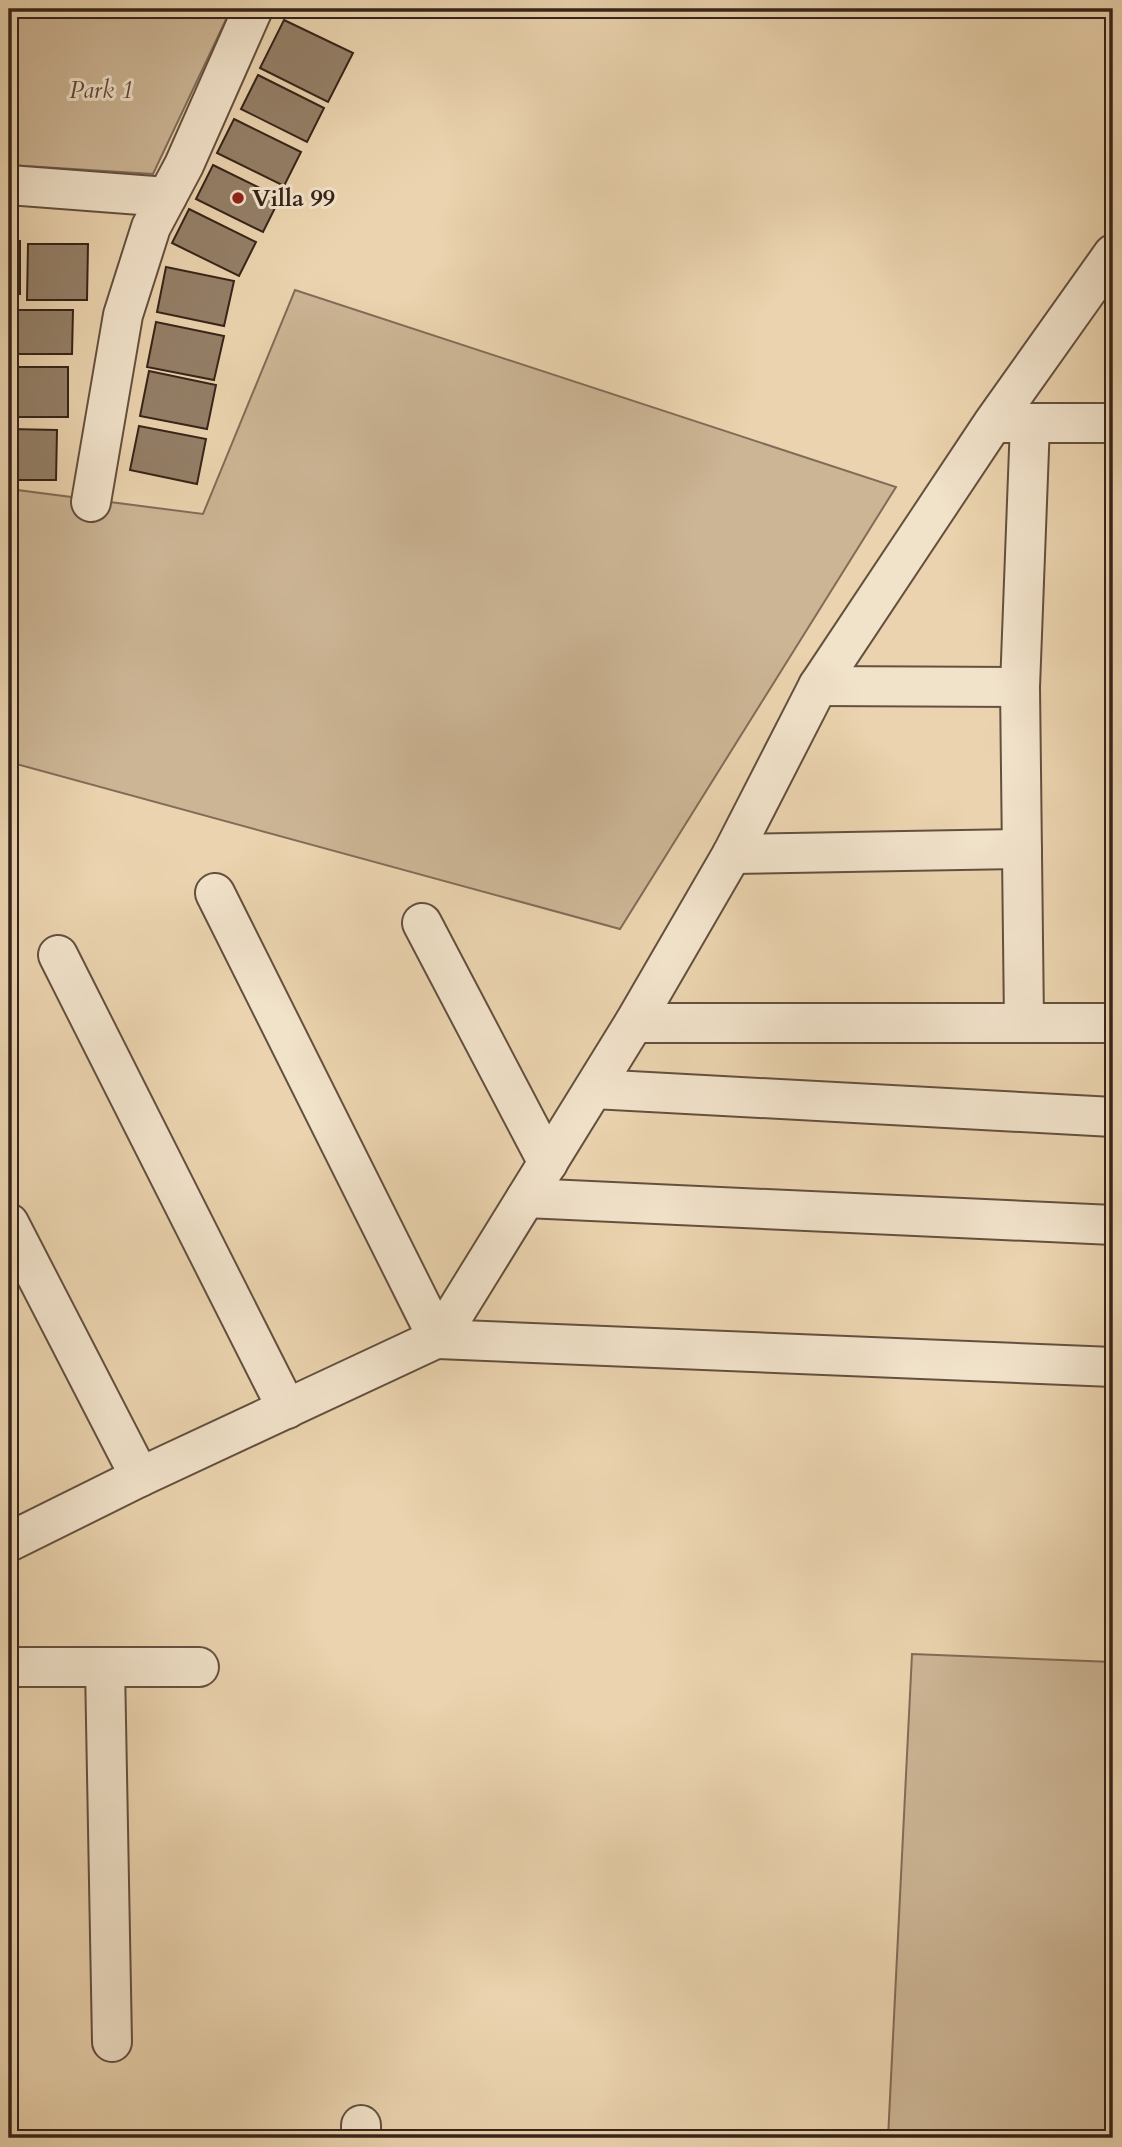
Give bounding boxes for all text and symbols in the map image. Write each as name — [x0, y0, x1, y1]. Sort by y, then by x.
park label: Park 1 — [69, 74, 133, 107]
place label: Villa 99 — [252, 182, 335, 215]
marker: Villa 99 — [230, 190, 246, 206]

